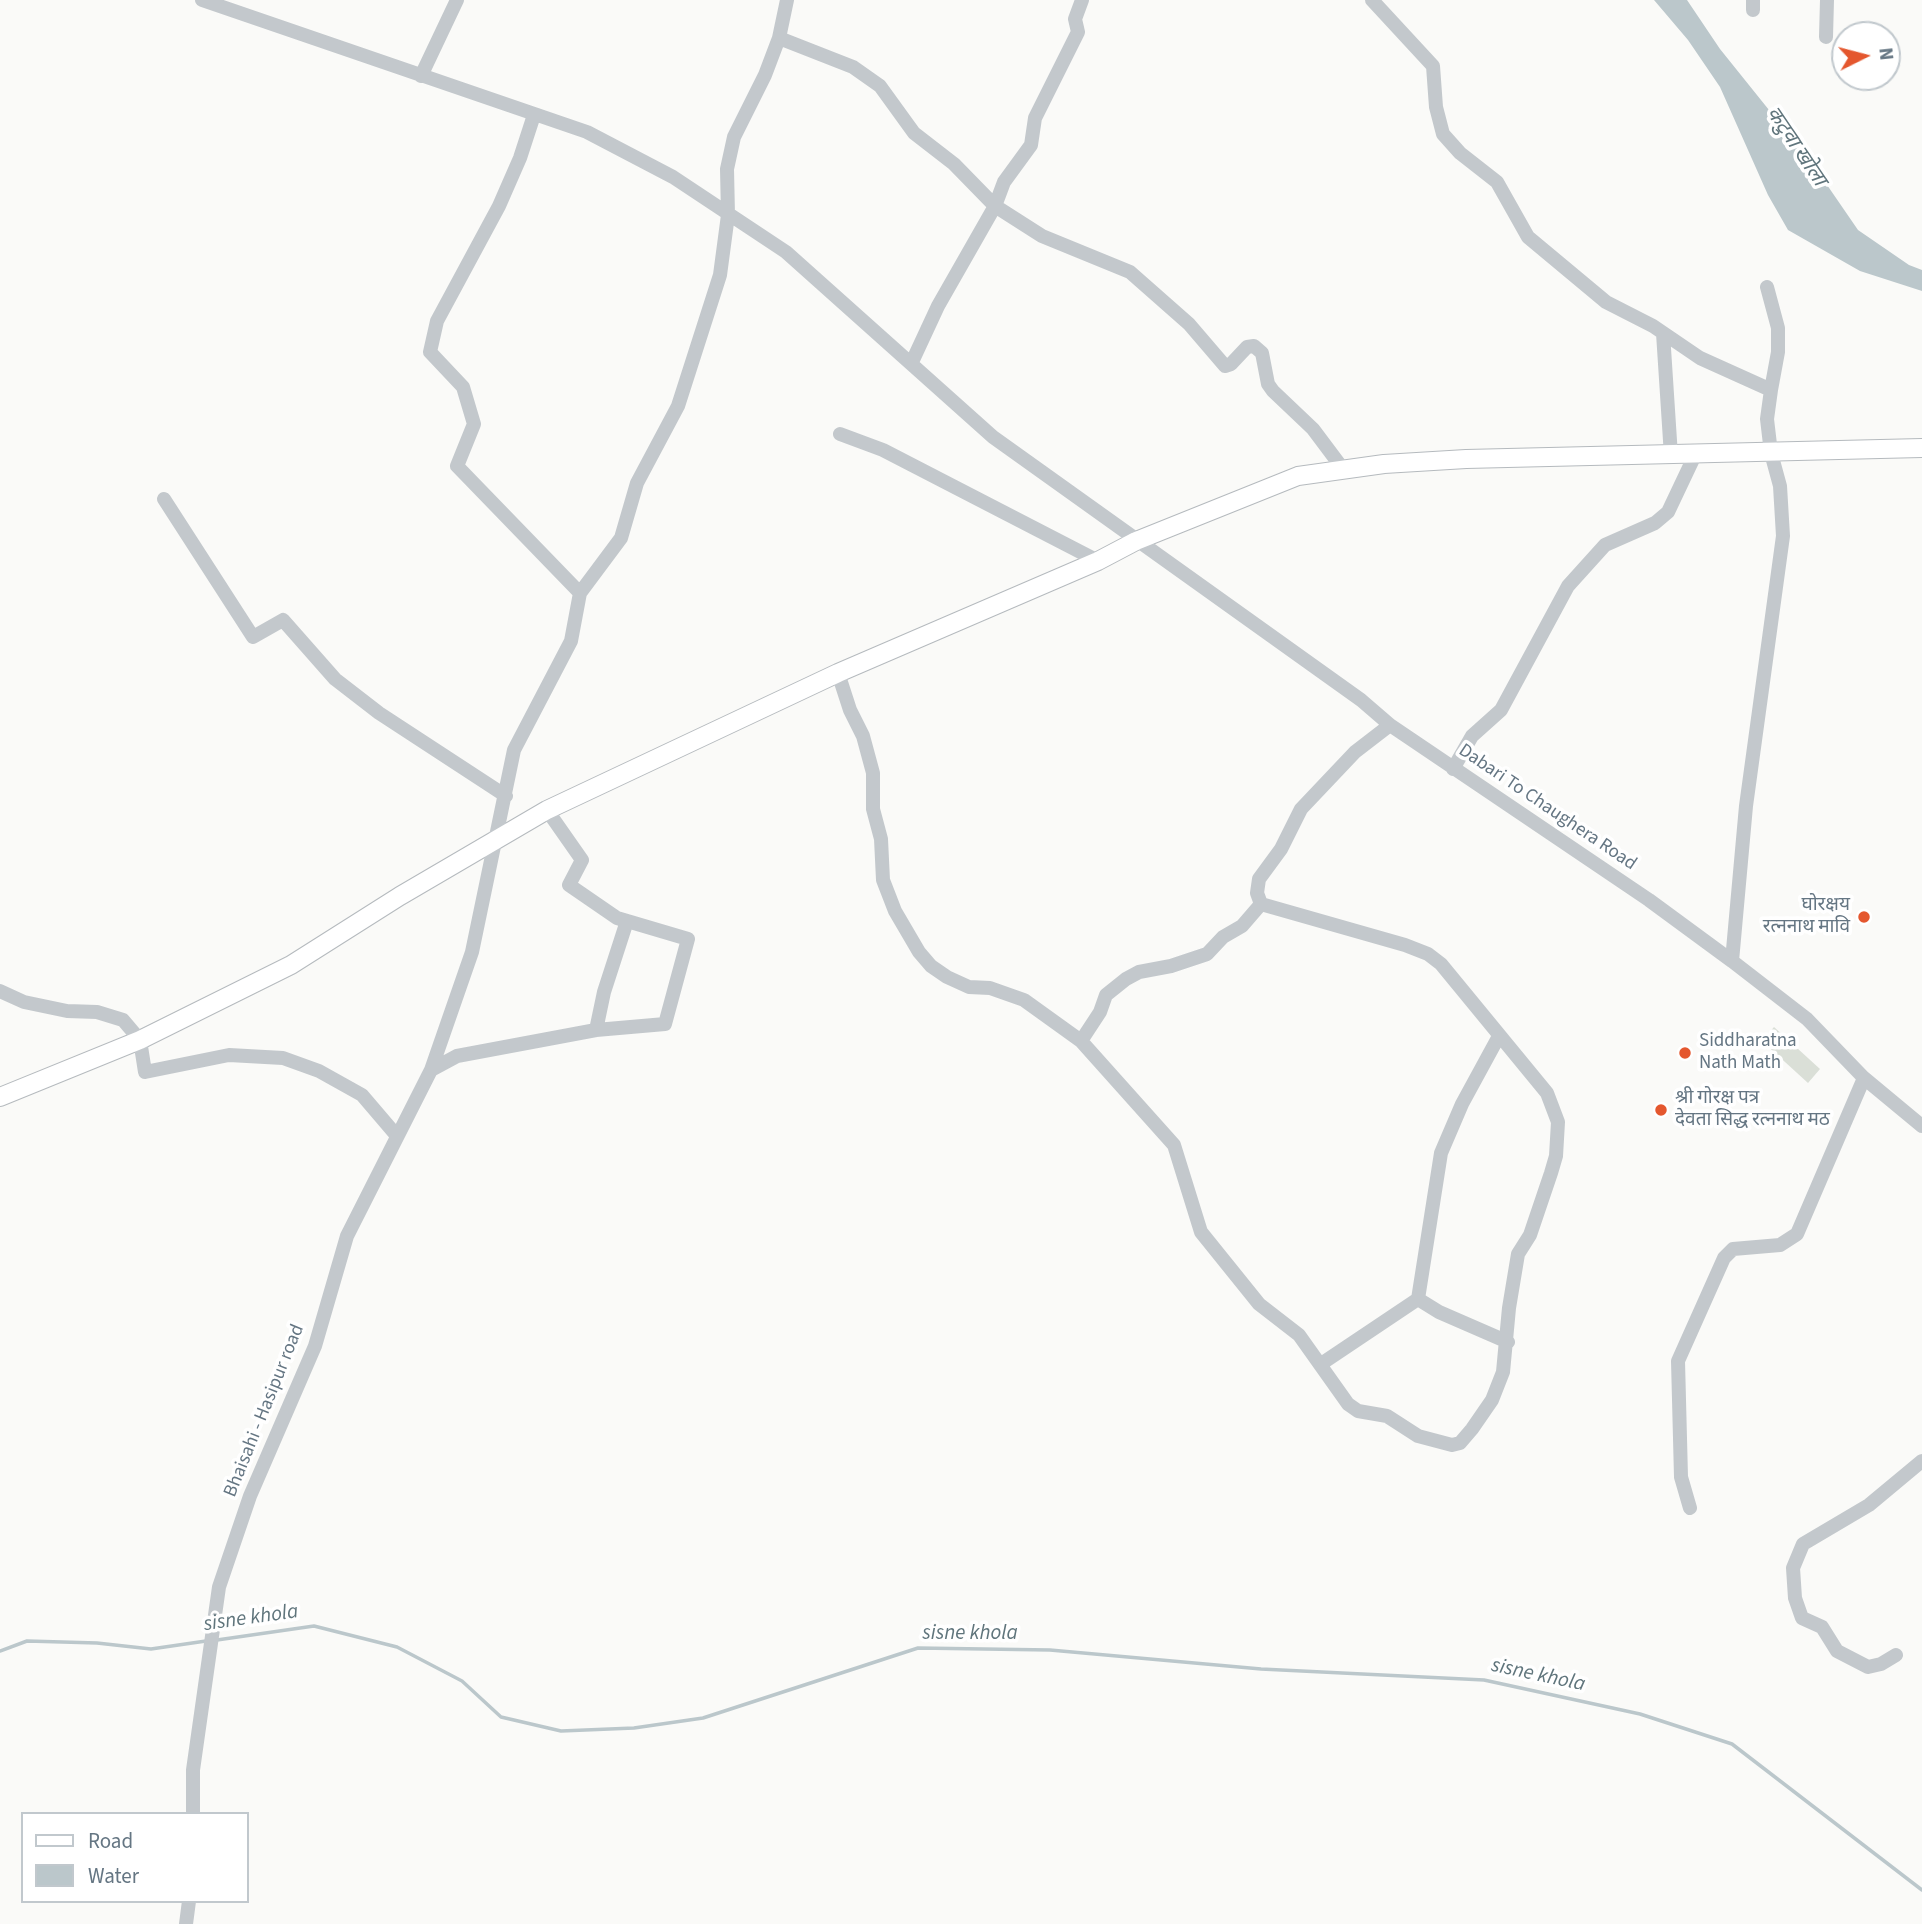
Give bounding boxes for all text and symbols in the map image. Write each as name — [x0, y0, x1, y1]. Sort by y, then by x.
north arrow — [1831, 21, 1901, 91]
text: N — [1871, 46, 1899, 62]
water label: कटुवा खोला — [1759, 103, 1831, 191]
street label: Dabari To Chaughera Road — [1454, 740, 1640, 876]
place label: घोरक्षय रत्ननाथ मावि — [1763, 895, 1850, 939]
marker: घोरक्षय रत्ननाथ मावि — [1856, 909, 1872, 925]
place label: Siddharatna Nath Math — [1699, 1031, 1797, 1075]
marker: Siddharatna Nath Math — [1677, 1045, 1693, 1061]
place label: श्री गोरक्ष पत्र देवता सिद्ध रत्ननाथ मठ — [1675, 1088, 1830, 1132]
marker: श्री गोरक्ष पत्र देवता सिद्ध रत्ननाथ मठ — [1653, 1102, 1669, 1118]
street label: Bhaisahi - Hasipur road — [220, 1321, 310, 1501]
water label: sisne khola — [202, 1600, 300, 1638]
water label: sisne khola — [922, 1621, 1018, 1647]
water label: sisne khola — [1489, 1654, 1587, 1698]
legend — [21, 1812, 248, 1903]
text: Road — [88, 1826, 133, 1856]
text: Water — [88, 1861, 139, 1891]

